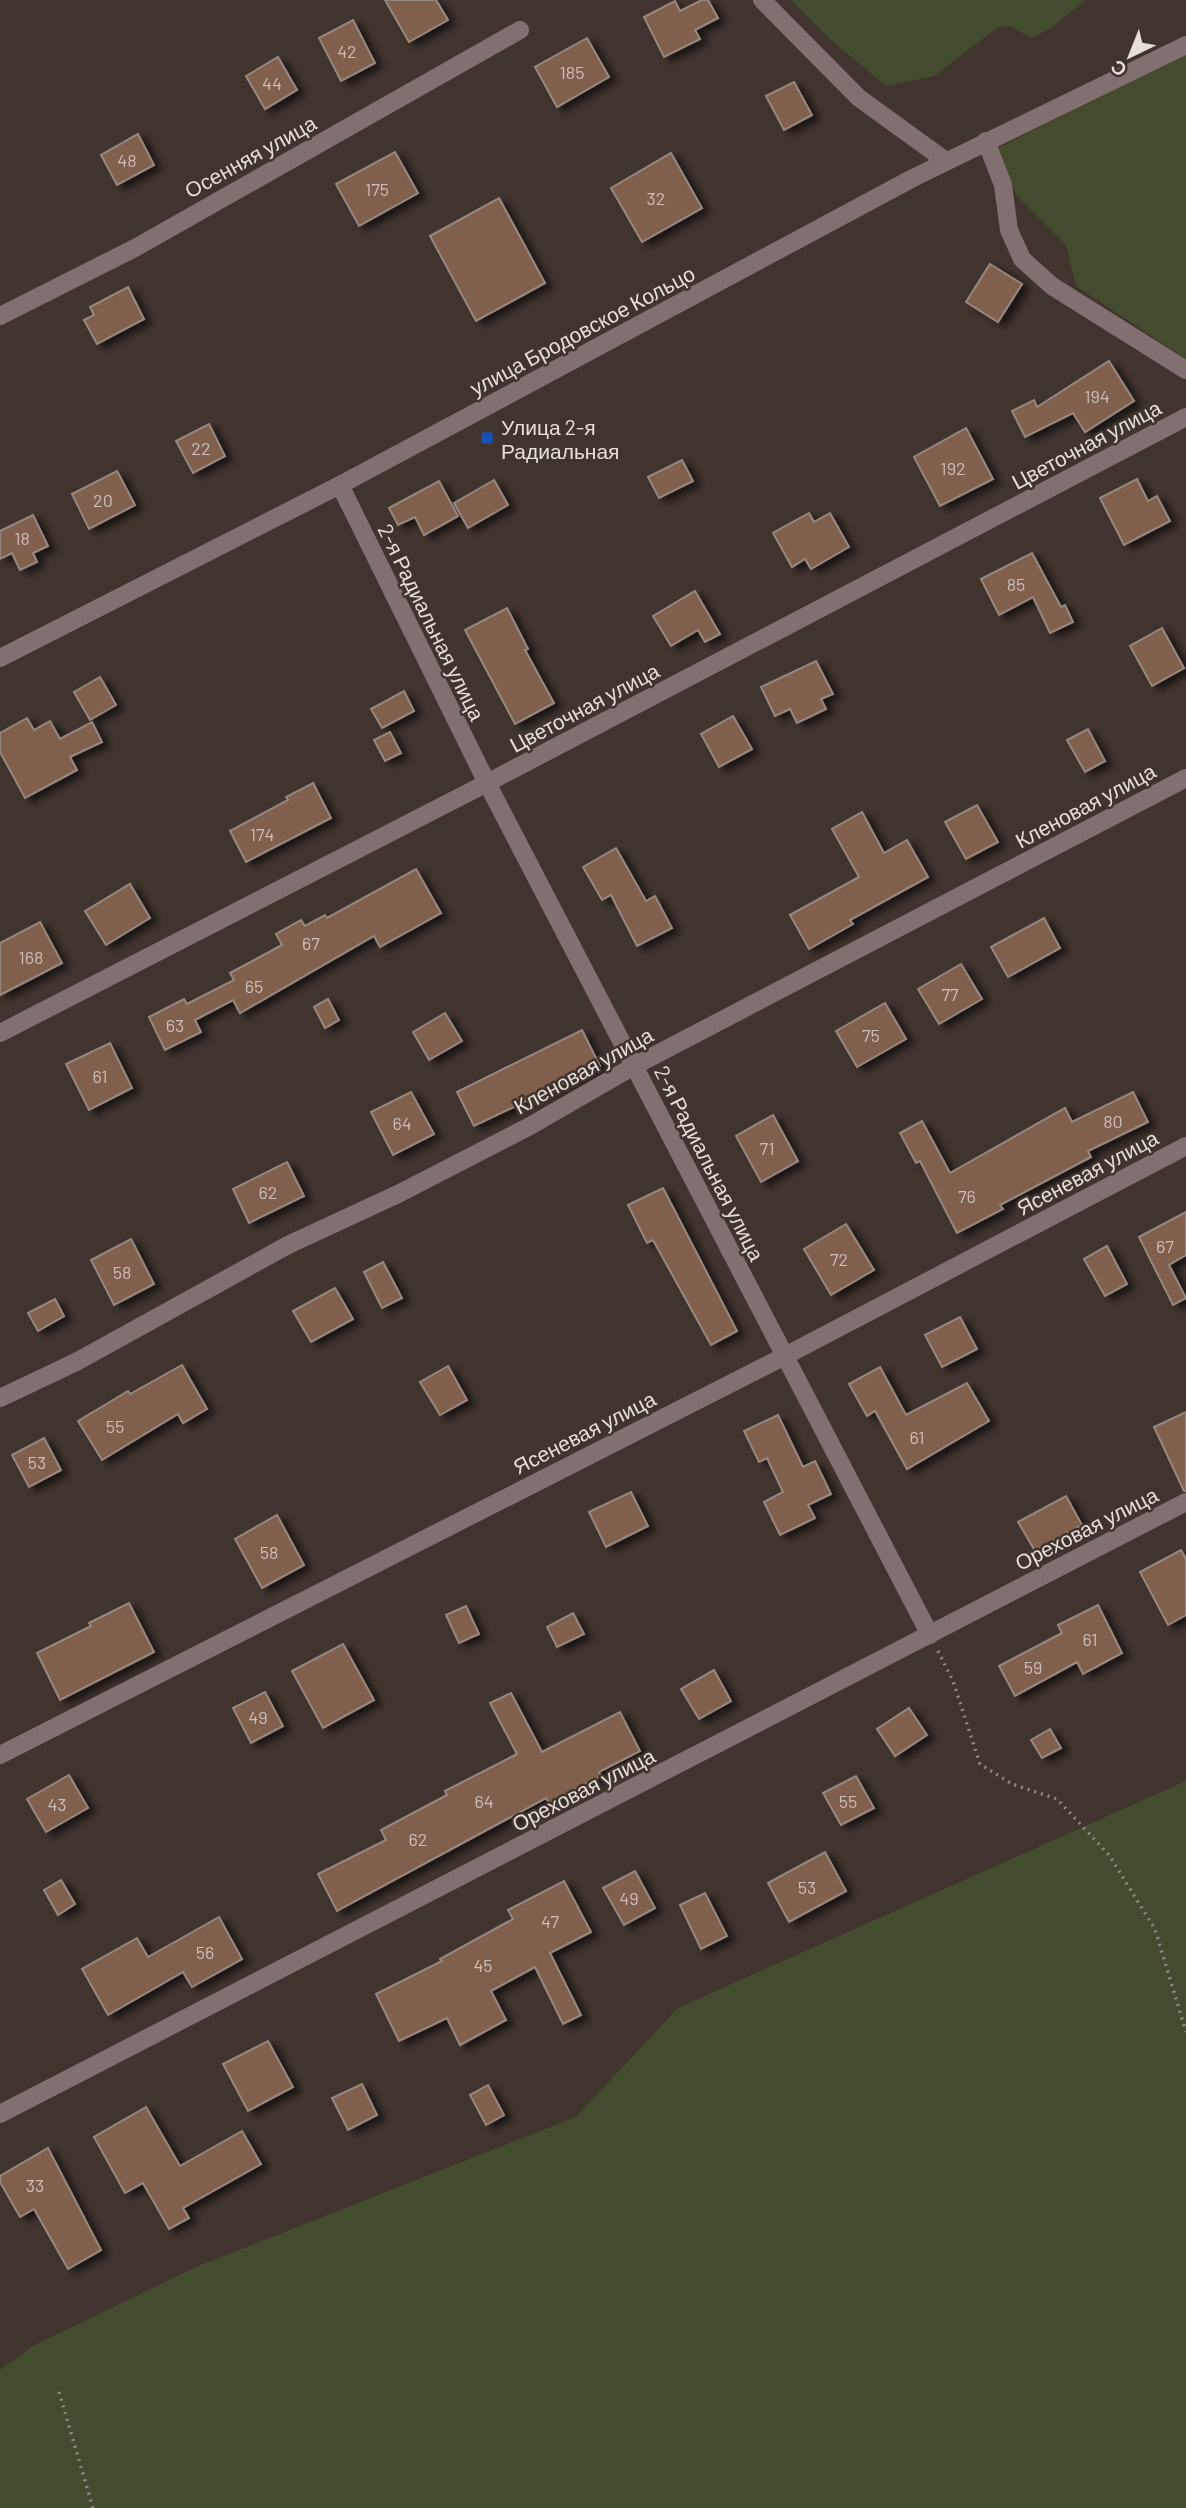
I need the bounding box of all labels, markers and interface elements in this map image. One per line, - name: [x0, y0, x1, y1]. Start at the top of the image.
- north arrow: [1095, 21, 1165, 91]
- house number: 42: [337, 40, 357, 62]
- text: С: [1105, 56, 1131, 82]
- house number: 185: [560, 61, 584, 83]
- house number: 44: [262, 72, 282, 94]
- street label: Осенняя улица: [180, 109, 320, 202]
- house number: 48: [117, 149, 137, 171]
- house number: 175: [365, 178, 389, 200]
- house number: 32: [647, 187, 665, 209]
- street label: улица Бродовское Кольцо: [465, 260, 699, 400]
- house number: 194: [1084, 385, 1110, 407]
- street label: Цветочная улица: [1007, 394, 1165, 494]
- place label: Улица 2-я Радиальная: [501, 414, 620, 463]
- marker: Улица 2-я Радиальная: [479, 430, 495, 446]
- house number: 22: [191, 437, 211, 459]
- house number: 192: [940, 457, 966, 479]
- house number: 20: [93, 489, 113, 511]
- street label: 2-я Радиальная улица: [374, 520, 491, 725]
- house number: 18: [14, 527, 30, 549]
- house number: 85: [1007, 573, 1025, 595]
- street label: Цветочная улица: [505, 657, 663, 757]
- street label: Кленовая улица: [1011, 757, 1160, 853]
- house number: 174: [250, 823, 274, 845]
- house number: 67: [302, 932, 320, 954]
- house number: 168: [19, 946, 43, 968]
- house number: 65: [245, 975, 263, 997]
- house number: 77: [941, 983, 959, 1005]
- house number: 63: [166, 1014, 184, 1036]
- street label: Кленовая улица: [509, 1021, 657, 1119]
- house number: 75: [862, 1024, 880, 1046]
- street label: 2-я Радиальная улица: [650, 1061, 770, 1265]
- house number: 61: [92, 1065, 108, 1087]
- house number: 80: [1103, 1110, 1123, 1132]
- house number: 64: [392, 1112, 412, 1134]
- street label: Ясеневая улица: [1012, 1124, 1162, 1220]
- house number: 71: [760, 1137, 774, 1159]
- house number: 62: [259, 1181, 277, 1203]
- house number: 76: [958, 1185, 976, 1207]
- house number: 67: [1156, 1235, 1174, 1257]
- house number: 72: [830, 1248, 848, 1270]
- house number: 58: [113, 1261, 131, 1283]
- street label: Ясеневая улица: [509, 1385, 660, 1479]
- house number: 55: [106, 1415, 124, 1437]
- house number: 61: [909, 1426, 925, 1448]
- house number: 53: [28, 1451, 46, 1473]
- street label: Ореховая улица: [1010, 1481, 1162, 1575]
- house number: 58: [260, 1541, 278, 1563]
- house number: 61: [1082, 1628, 1098, 1650]
- house number: 59: [1024, 1656, 1042, 1678]
- house number: 49: [248, 1706, 268, 1728]
- street label: Ореховая улица: [507, 1742, 659, 1836]
- house number: 64: [474, 1790, 494, 1812]
- house number: 55: [839, 1790, 857, 1812]
- house number: 43: [47, 1793, 67, 1815]
- house number: 62: [409, 1828, 427, 1850]
- house number: 53: [798, 1876, 816, 1898]
- house number: 49: [619, 1887, 639, 1909]
- house number: 47: [541, 1910, 559, 1932]
- house number: 56: [196, 1941, 214, 1963]
- house number: 45: [473, 1954, 493, 1976]
- house number: 33: [26, 2174, 44, 2196]

